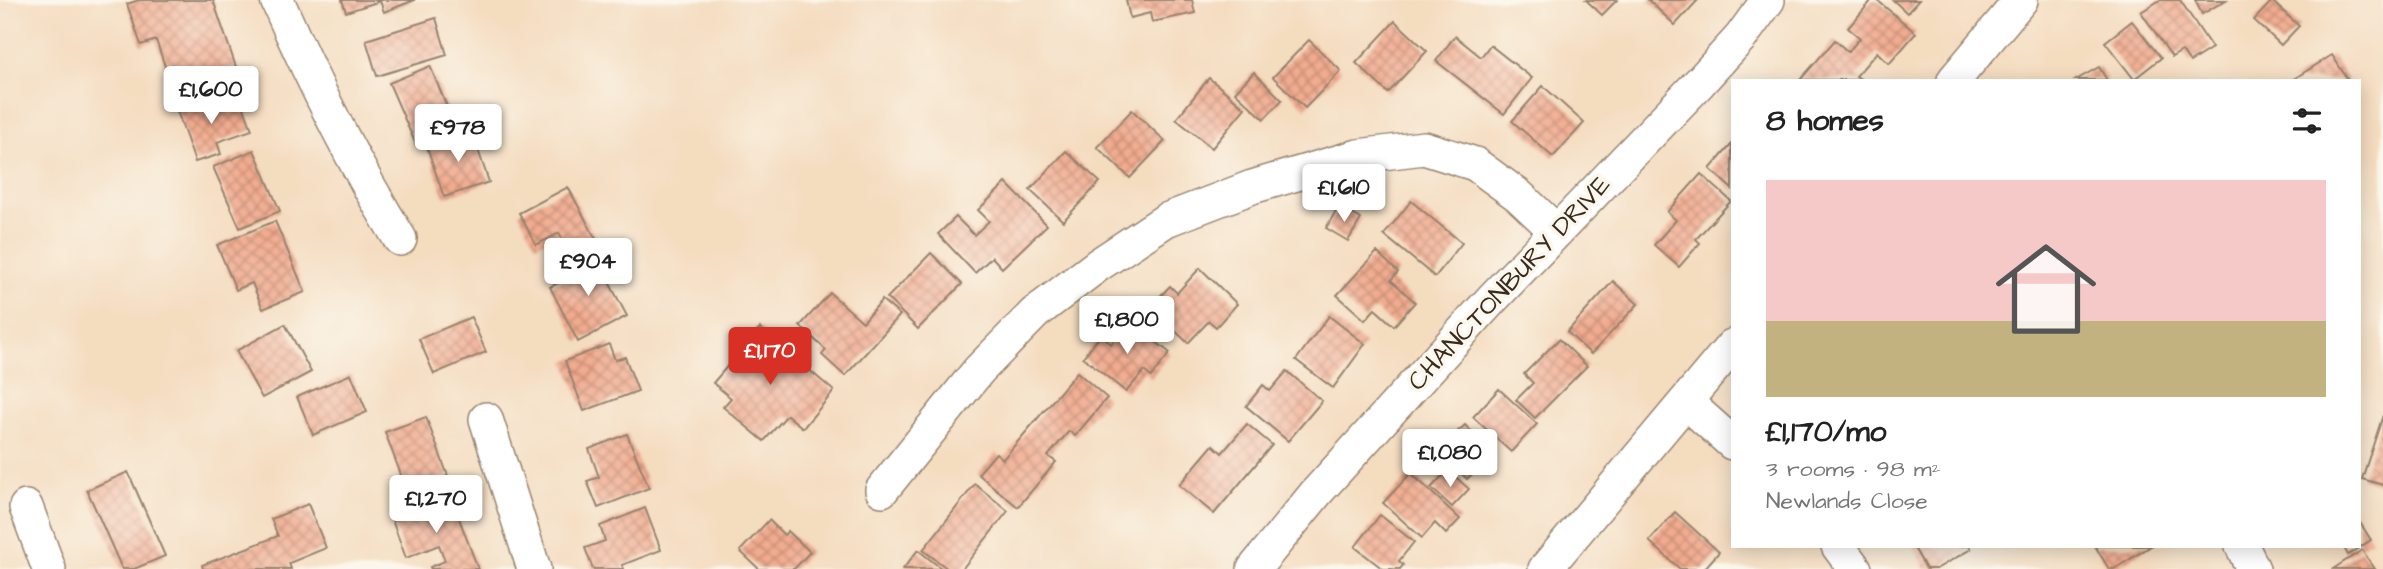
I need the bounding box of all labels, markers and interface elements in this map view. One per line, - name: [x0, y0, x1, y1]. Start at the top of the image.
- pin: £1,600: [154, 66, 268, 126]
- text: £1,600: [180, 73, 242, 105]
- text: 8 homes: [1766, 100, 1884, 142]
- icon: filters: [2288, 102, 2326, 140]
- pin: £978: [417, 104, 499, 164]
- text: £978: [431, 111, 485, 143]
- pin: £1,610: [1287, 164, 1401, 224]
- street label: CHANCTONBURY DRIVE: [1400, 167, 1618, 399]
- text: £1,610: [1318, 171, 1370, 203]
- icon: home: [1983, 226, 2109, 352]
- pin: £904: [547, 238, 629, 298]
- text: £904: [560, 245, 616, 277]
- pin: £1,800: [1070, 296, 1184, 356]
- text: £1,800: [1095, 303, 1159, 335]
- pin: £1,170: [713, 328, 827, 387]
- text: £1,170: [744, 334, 796, 366]
- text: £1,170/mo: [1766, 411, 1886, 453]
- pin: £1,080: [1393, 430, 1507, 489]
- text: £1,080: [1418, 436, 1482, 468]
- text: 3 rooms · 98 m²: [1766, 453, 1940, 485]
- pin: £1,270: [379, 476, 493, 535]
- text: £1,270: [405, 482, 467, 514]
- text: Newlands Close: [1766, 485, 1928, 517]

